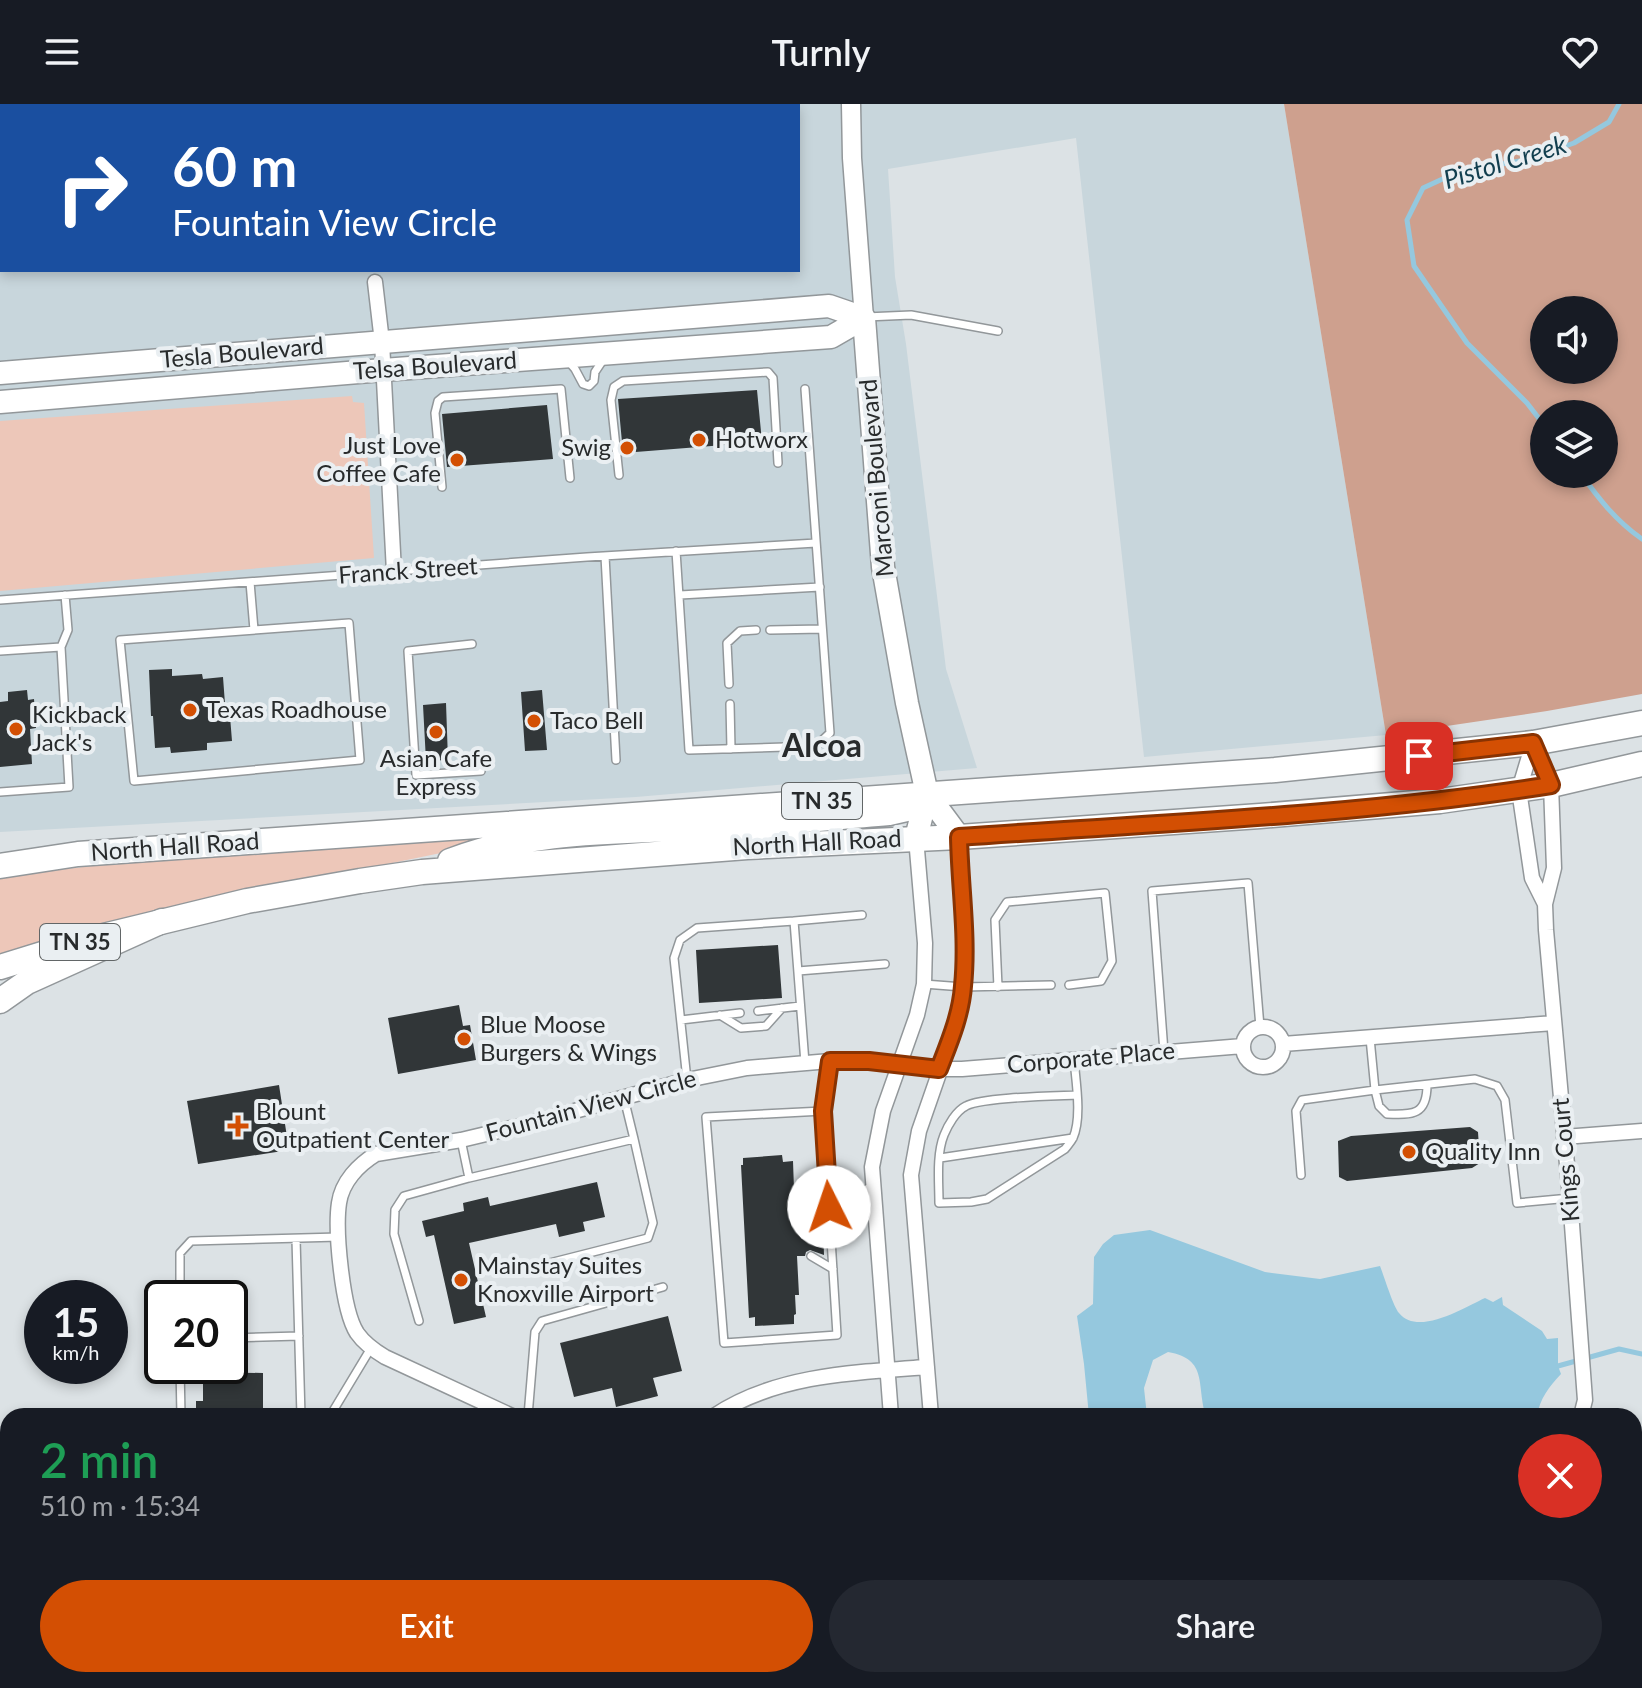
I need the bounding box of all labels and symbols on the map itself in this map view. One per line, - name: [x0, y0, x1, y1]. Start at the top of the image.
- water label: Pistol Creek: [1439, 127, 1571, 195]
- street label: Tesla Boulevard: [159, 330, 325, 373]
- street label: Telsa Boulevard: [352, 344, 518, 385]
- street label: Marconi Boulevard: [852, 378, 899, 578]
- place label: Hotworx: [715, 424, 808, 453]
- place label: Just Love Coffee Cafe: [316, 430, 441, 487]
- marker: Hotworx: [690, 431, 708, 449]
- place label: Swig: [561, 432, 611, 461]
- marker: Swig: [618, 439, 636, 457]
- marker: Just Love Coffee Cafe: [448, 451, 466, 469]
- street label: Franck Street: [337, 550, 479, 589]
- place label: Texas Roadhouse: [206, 694, 387, 723]
- place label: Kickback Jack's: [32, 699, 127, 756]
- marker: Texas Roadhouse: [181, 701, 199, 719]
- place label: Taco Bell: [550, 705, 644, 734]
- marker: Taco Bell: [525, 712, 543, 730]
- marker: Kickback Jack's: [7, 720, 25, 738]
- pin: [1385, 722, 1453, 790]
- marker: Asian Cafe Express: [427, 723, 445, 741]
- district label: Alcoa: [781, 725, 862, 764]
- place label: Asian Cafe Express: [380, 743, 492, 800]
- road number: TN 35: [782, 783, 862, 819]
- street label: North Hall Road: [732, 823, 902, 860]
- street label: North Hall Road: [90, 825, 260, 866]
- road number: TN 35: [40, 924, 120, 960]
- place label: Blue Moose Burgers & Wings: [480, 1009, 657, 1066]
- marker: Blue Moose Burgers & Wings: [455, 1030, 473, 1048]
- street label: Corporate Place: [1006, 1035, 1176, 1078]
- street label: Fountain View Circle: [482, 1063, 699, 1147]
- place label: Blount Outpatient Center: [256, 1096, 450, 1153]
- street label: Kings Court: [1545, 1097, 1584, 1223]
- marker: Blount Outpatient Center: [227, 1115, 249, 1137]
- place label: Quality Inn: [1425, 1136, 1541, 1165]
- marker: Quality Inn: [1400, 1143, 1418, 1161]
- position arrow: [787, 1165, 871, 1249]
- place label: Mainstay Suites Knoxville Airport: [477, 1250, 654, 1307]
- marker: Mainstay Suites Knoxville Airport: [452, 1271, 470, 1289]
- speed limit sign: 20: [144, 1280, 248, 1384]

